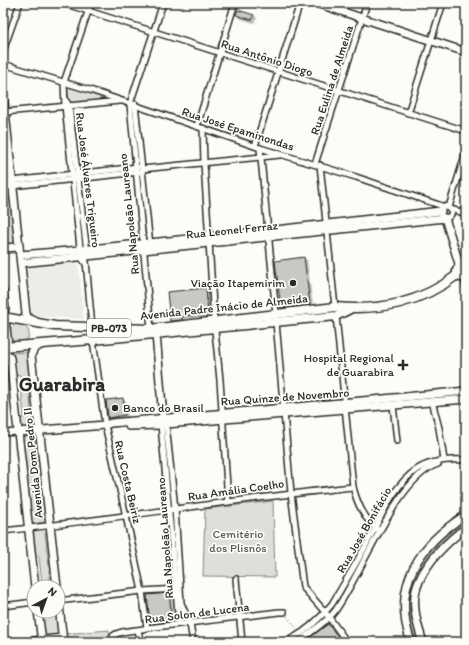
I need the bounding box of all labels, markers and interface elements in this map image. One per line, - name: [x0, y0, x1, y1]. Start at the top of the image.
- street label: Rua Eulina de Almeida: [308, 23, 357, 137]
- street label: Rua Antônio Diogo: [219, 37, 315, 79]
- street label: Rua José Epaminondas: [180, 104, 296, 154]
- street label: Rua José Álvares Trigueiro: [73, 112, 103, 248]
- street label: Rua Napoleão Laureano: [116, 153, 142, 275]
- street label: Rua Leonel Ferraz: [185, 218, 279, 242]
- place label: Viação Itapemirim: [191, 276, 285, 290]
- marker: Viação Itapemirim: [288, 278, 298, 288]
- street label: Avenida Padre Inácio de Almeida: [140, 291, 308, 323]
- road number: PB-073: [87, 319, 131, 337]
- place label: Hospital Regional de Guarabira: [304, 351, 395, 379]
- marker: Hospital Regional de Guarabira: [397, 359, 409, 371]
- district label: Guarabira: [19, 372, 105, 396]
- street label: Rua Quinze de Novembro: [220, 386, 350, 408]
- place label: Banco do Brasil: [123, 401, 205, 415]
- marker: Banco do Brasil: [110, 403, 120, 413]
- street label: Avenida Dom Pedro II: [20, 407, 46, 519]
- street label: Rua Costa Beiriz: [112, 439, 144, 525]
- street label: Rua Amália Coelho: [187, 476, 285, 504]
- street label: Rua Napoleão Laureano: [154, 477, 176, 599]
- street label: Rua José Bonifácio: [334, 485, 394, 575]
- park label: Cemitério dos Plisnôs: [209, 527, 267, 555]
- north arrow: [26, 579, 66, 619]
- text: N: [45, 584, 59, 599]
- street label: Rua Solon de Lucena: [144, 600, 250, 626]

